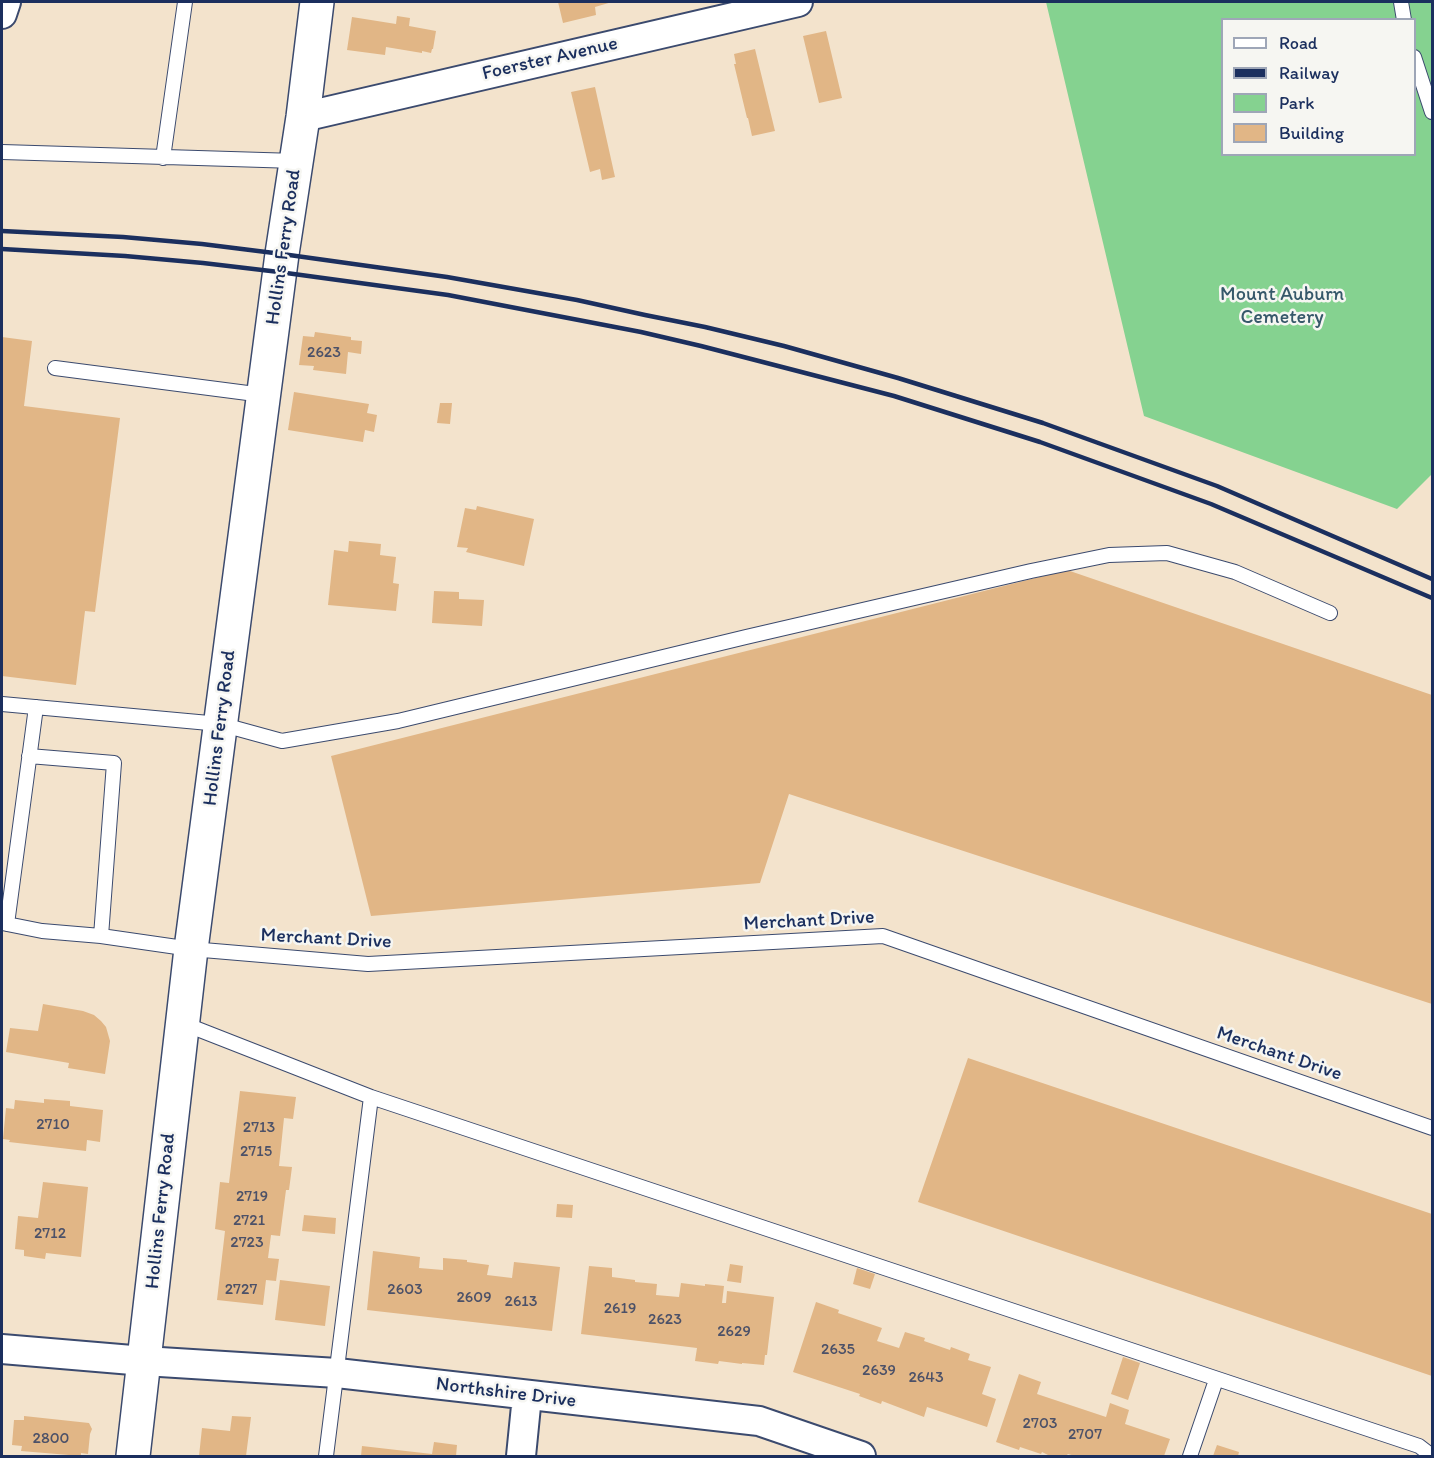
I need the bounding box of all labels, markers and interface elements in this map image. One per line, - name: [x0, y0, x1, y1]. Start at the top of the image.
- legend: [1221, 18, 1416, 156]
- street label: Foerster Avenue: [480, 32, 620, 86]
- text: Road: [1279, 32, 1318, 54]
- text: Railway: [1279, 62, 1339, 84]
- text: Park: [1279, 92, 1314, 114]
- text: Building: [1279, 122, 1344, 144]
- street label: Hollins Ferry Road: [261, 168, 307, 326]
- park label: Mount Auburn Cemetery: [1220, 283, 1344, 330]
- house number: 2623: [307, 343, 341, 363]
- street label: Hollins Ferry Road: [199, 649, 241, 807]
- street label: Merchant Drive: [743, 906, 875, 936]
- street label: Merchant Drive: [260, 924, 392, 954]
- street label: Merchant Drive: [1213, 1021, 1345, 1087]
- house number: 2710: [36, 1115, 70, 1135]
- house number: 2713: [243, 1118, 275, 1138]
- street label: Hollins Ferry Road: [141, 1132, 181, 1290]
- house number: 2715: [240, 1142, 272, 1162]
- house number: 2719: [236, 1187, 268, 1207]
- house number: 2721: [233, 1211, 265, 1231]
- house number: 2712: [34, 1224, 66, 1244]
- house number: 2723: [230, 1233, 264, 1253]
- house number: 2727: [225, 1280, 257, 1300]
- house number: 2603: [387, 1280, 423, 1300]
- house number: 2609: [456, 1288, 492, 1308]
- house number: 2613: [504, 1292, 538, 1312]
- house number: 2619: [604, 1299, 636, 1319]
- house number: 2623: [648, 1310, 682, 1330]
- house number: 2629: [717, 1322, 751, 1342]
- house number: 2635: [821, 1340, 855, 1360]
- house number: 2639: [862, 1361, 896, 1381]
- house number: 2643: [908, 1368, 944, 1388]
- street label: Northshire Drive: [434, 1372, 578, 1414]
- house number: 2703: [1023, 1414, 1057, 1434]
- house number: 2707: [1068, 1425, 1102, 1445]
- house number: 2800: [33, 1429, 69, 1449]

